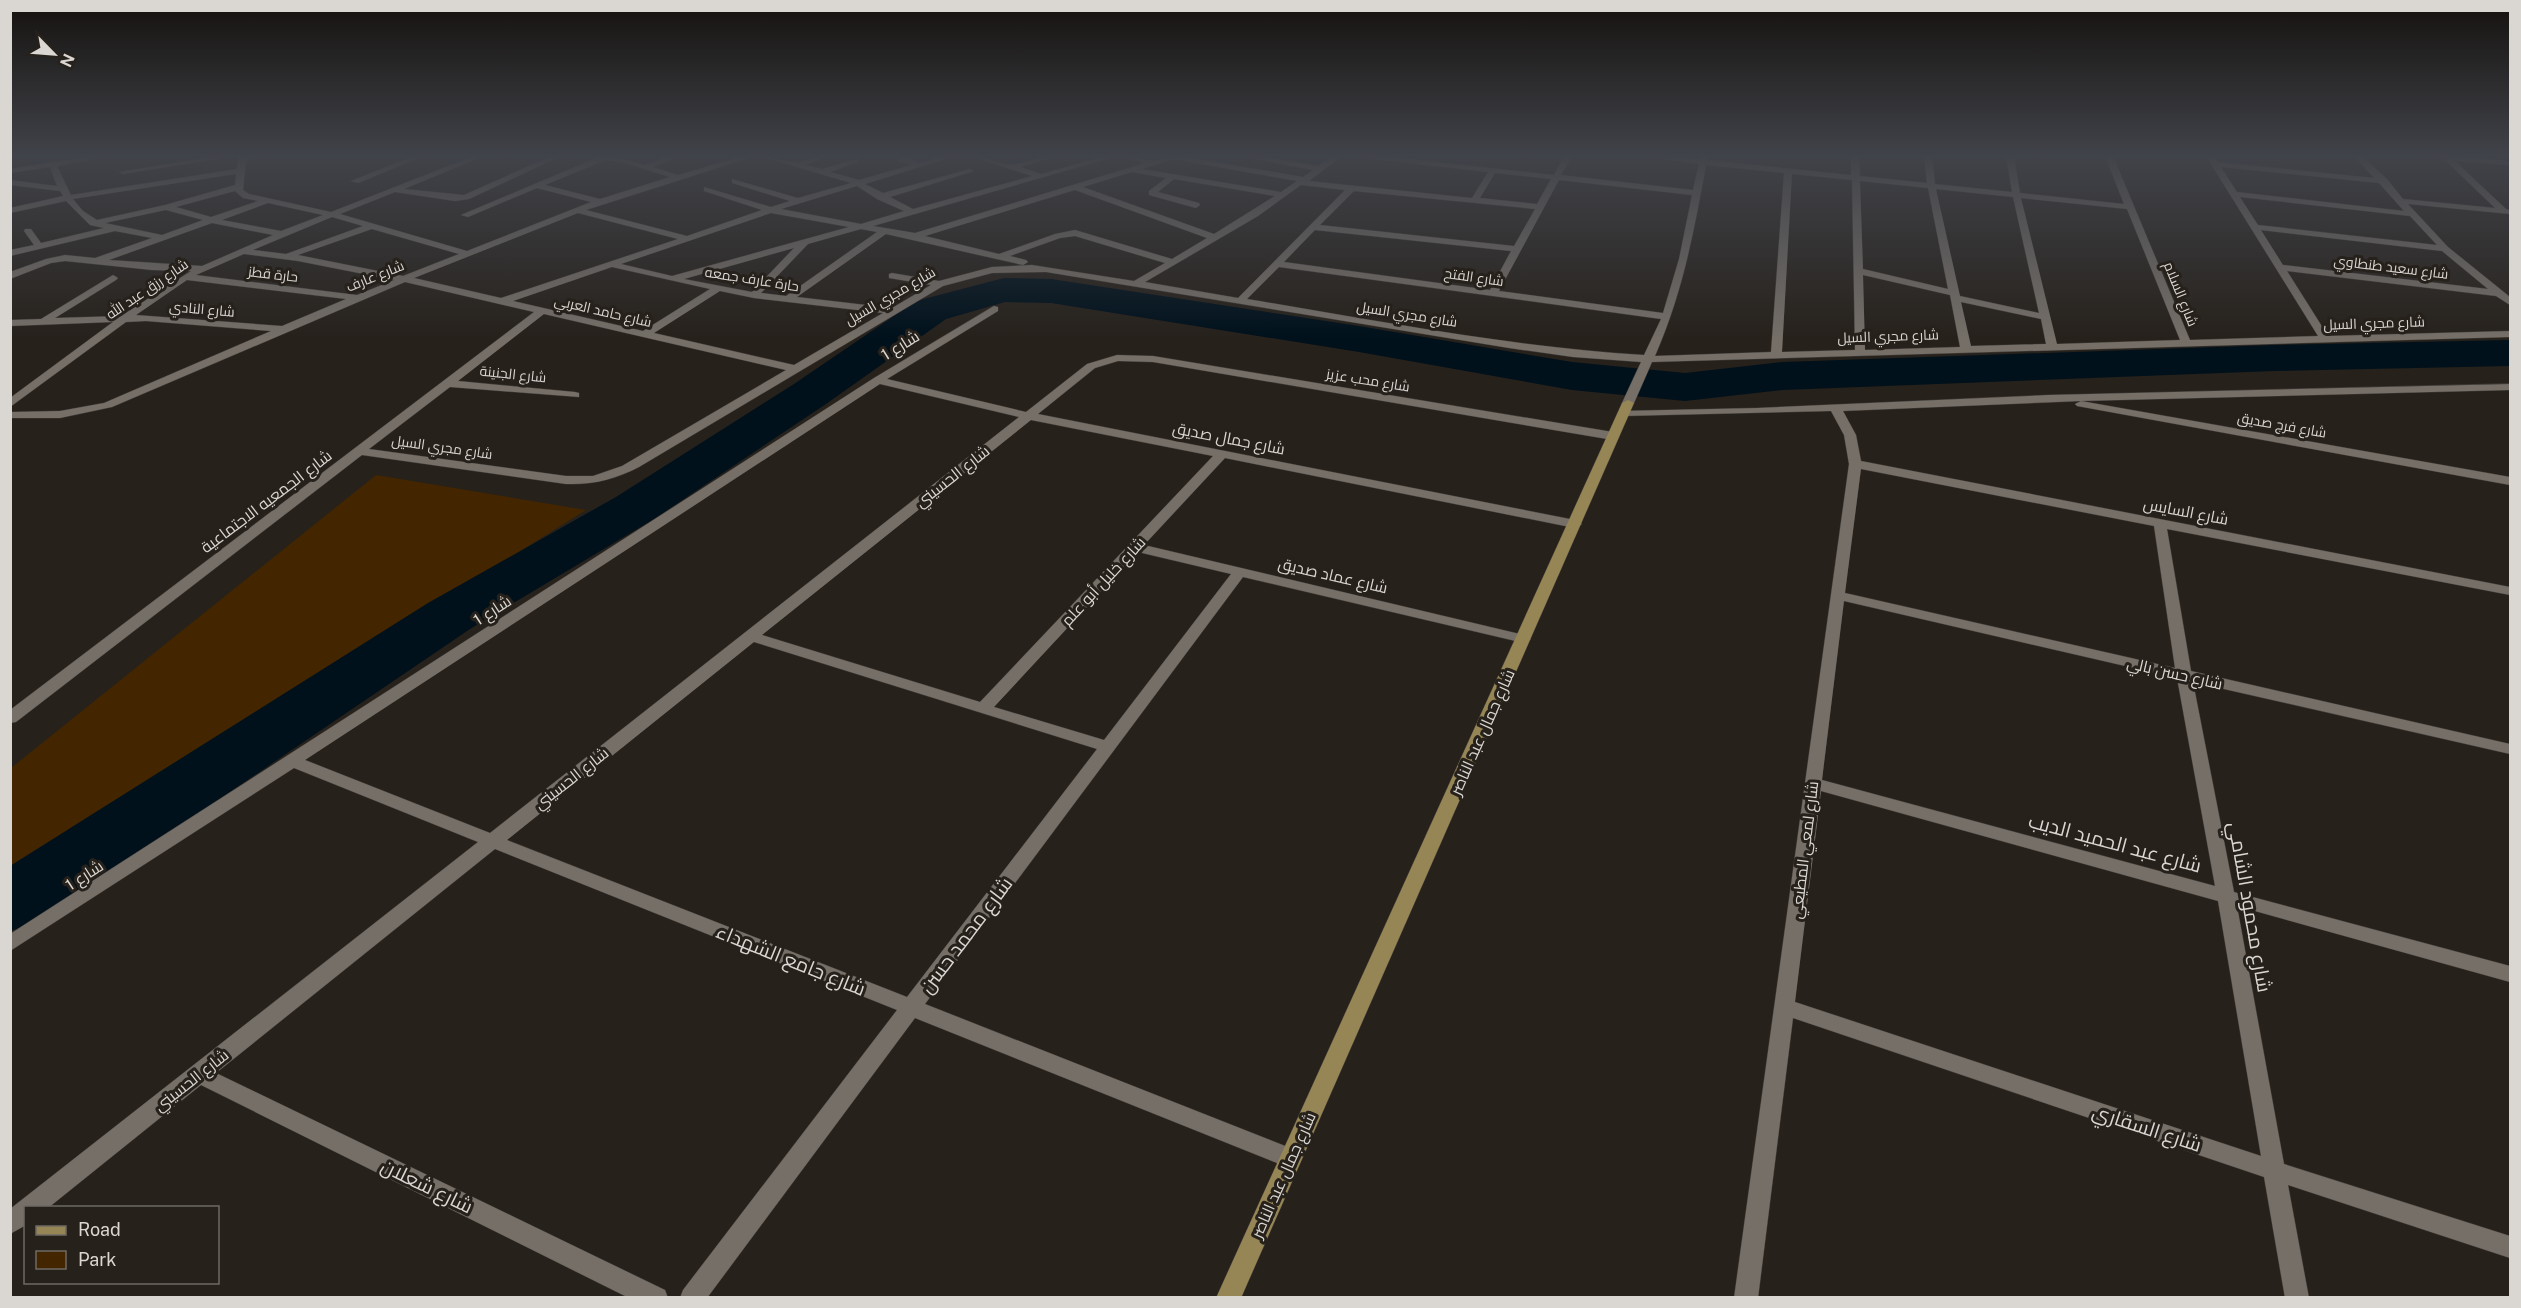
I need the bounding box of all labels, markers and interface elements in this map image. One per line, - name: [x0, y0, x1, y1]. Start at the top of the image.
- north arrow: [24, 24, 84, 84]
- text: N: [56, 50, 78, 70]
- street label: شارع سعيد طنطاوي: [2332, 252, 2449, 286]
- street label: شارع رزق عبد الله: [103, 255, 191, 323]
- street label: شارع عارف: [344, 257, 407, 296]
- street label: شارع السلام: [2159, 259, 2201, 329]
- street label: حارة قطز: [246, 263, 299, 285]
- street label: حارة عارف جمعه: [704, 264, 800, 294]
- street label: شارع مجري السيل: [842, 264, 940, 332]
- street label: شارع الفتح: [1443, 265, 1505, 290]
- street label: شارع حامد العربي: [552, 292, 653, 334]
- street label: شارع النادي: [168, 298, 235, 324]
- street label: شارع مجري السيل: [1355, 298, 1458, 334]
- street label: شارع مجري السيل: [2323, 313, 2425, 337]
- street label: شارع 1: [878, 326, 924, 366]
- street label: شارع مجري السيل: [1837, 326, 1939, 350]
- street label: شارع الجنينة: [479, 363, 547, 386]
- street label: شارع محب عزيز: [1324, 365, 1411, 395]
- street label: شارع فرج صديق: [2236, 409, 2328, 442]
- street label: شارع جمال صديق: [1171, 418, 1287, 461]
- street label: شارع مجري السيل: [390, 432, 493, 466]
- street label: شارع الحسيني: [911, 441, 996, 515]
- street label: شارع الجمعيه الاجتماعية: [197, 446, 337, 558]
- street label: شارع السايس: [2141, 494, 2230, 531]
- street label: شارع خليل أبو علم: [1057, 533, 1151, 631]
- street label: شارع عماد صديق: [1276, 554, 1389, 599]
- street label: شارع 1: [470, 591, 516, 631]
- street label: شارع حسن بالي: [2124, 653, 2225, 698]
- street label: شارع جمال عبد الناصر: [1446, 666, 1521, 800]
- street label: شارع الحسيني: [530, 743, 615, 817]
- street label: شارع لمعي المطيعي: [1787, 780, 1826, 921]
- street label: شارع عبد الحميد الديب: [2025, 808, 2204, 880]
- street label: شارع محمود الشامي: [2219, 820, 2277, 995]
- street label: شارع 1: [62, 856, 108, 896]
- street label: شارع محمد حسن: [914, 872, 1019, 999]
- street label: شارع جامع الشهداء: [712, 919, 869, 1003]
- street label: شارع الحسيني: [150, 1045, 235, 1119]
- street label: شارع السقاري: [2088, 1099, 2205, 1161]
- street label: شارع جمال عبد الناصر: [1247, 1109, 1322, 1243]
- street label: شارع شعلان: [376, 1153, 477, 1220]
- legend: [24, 1206, 219, 1284]
- text: Road: [78, 1219, 121, 1240]
- text: Park: [78, 1249, 116, 1270]

